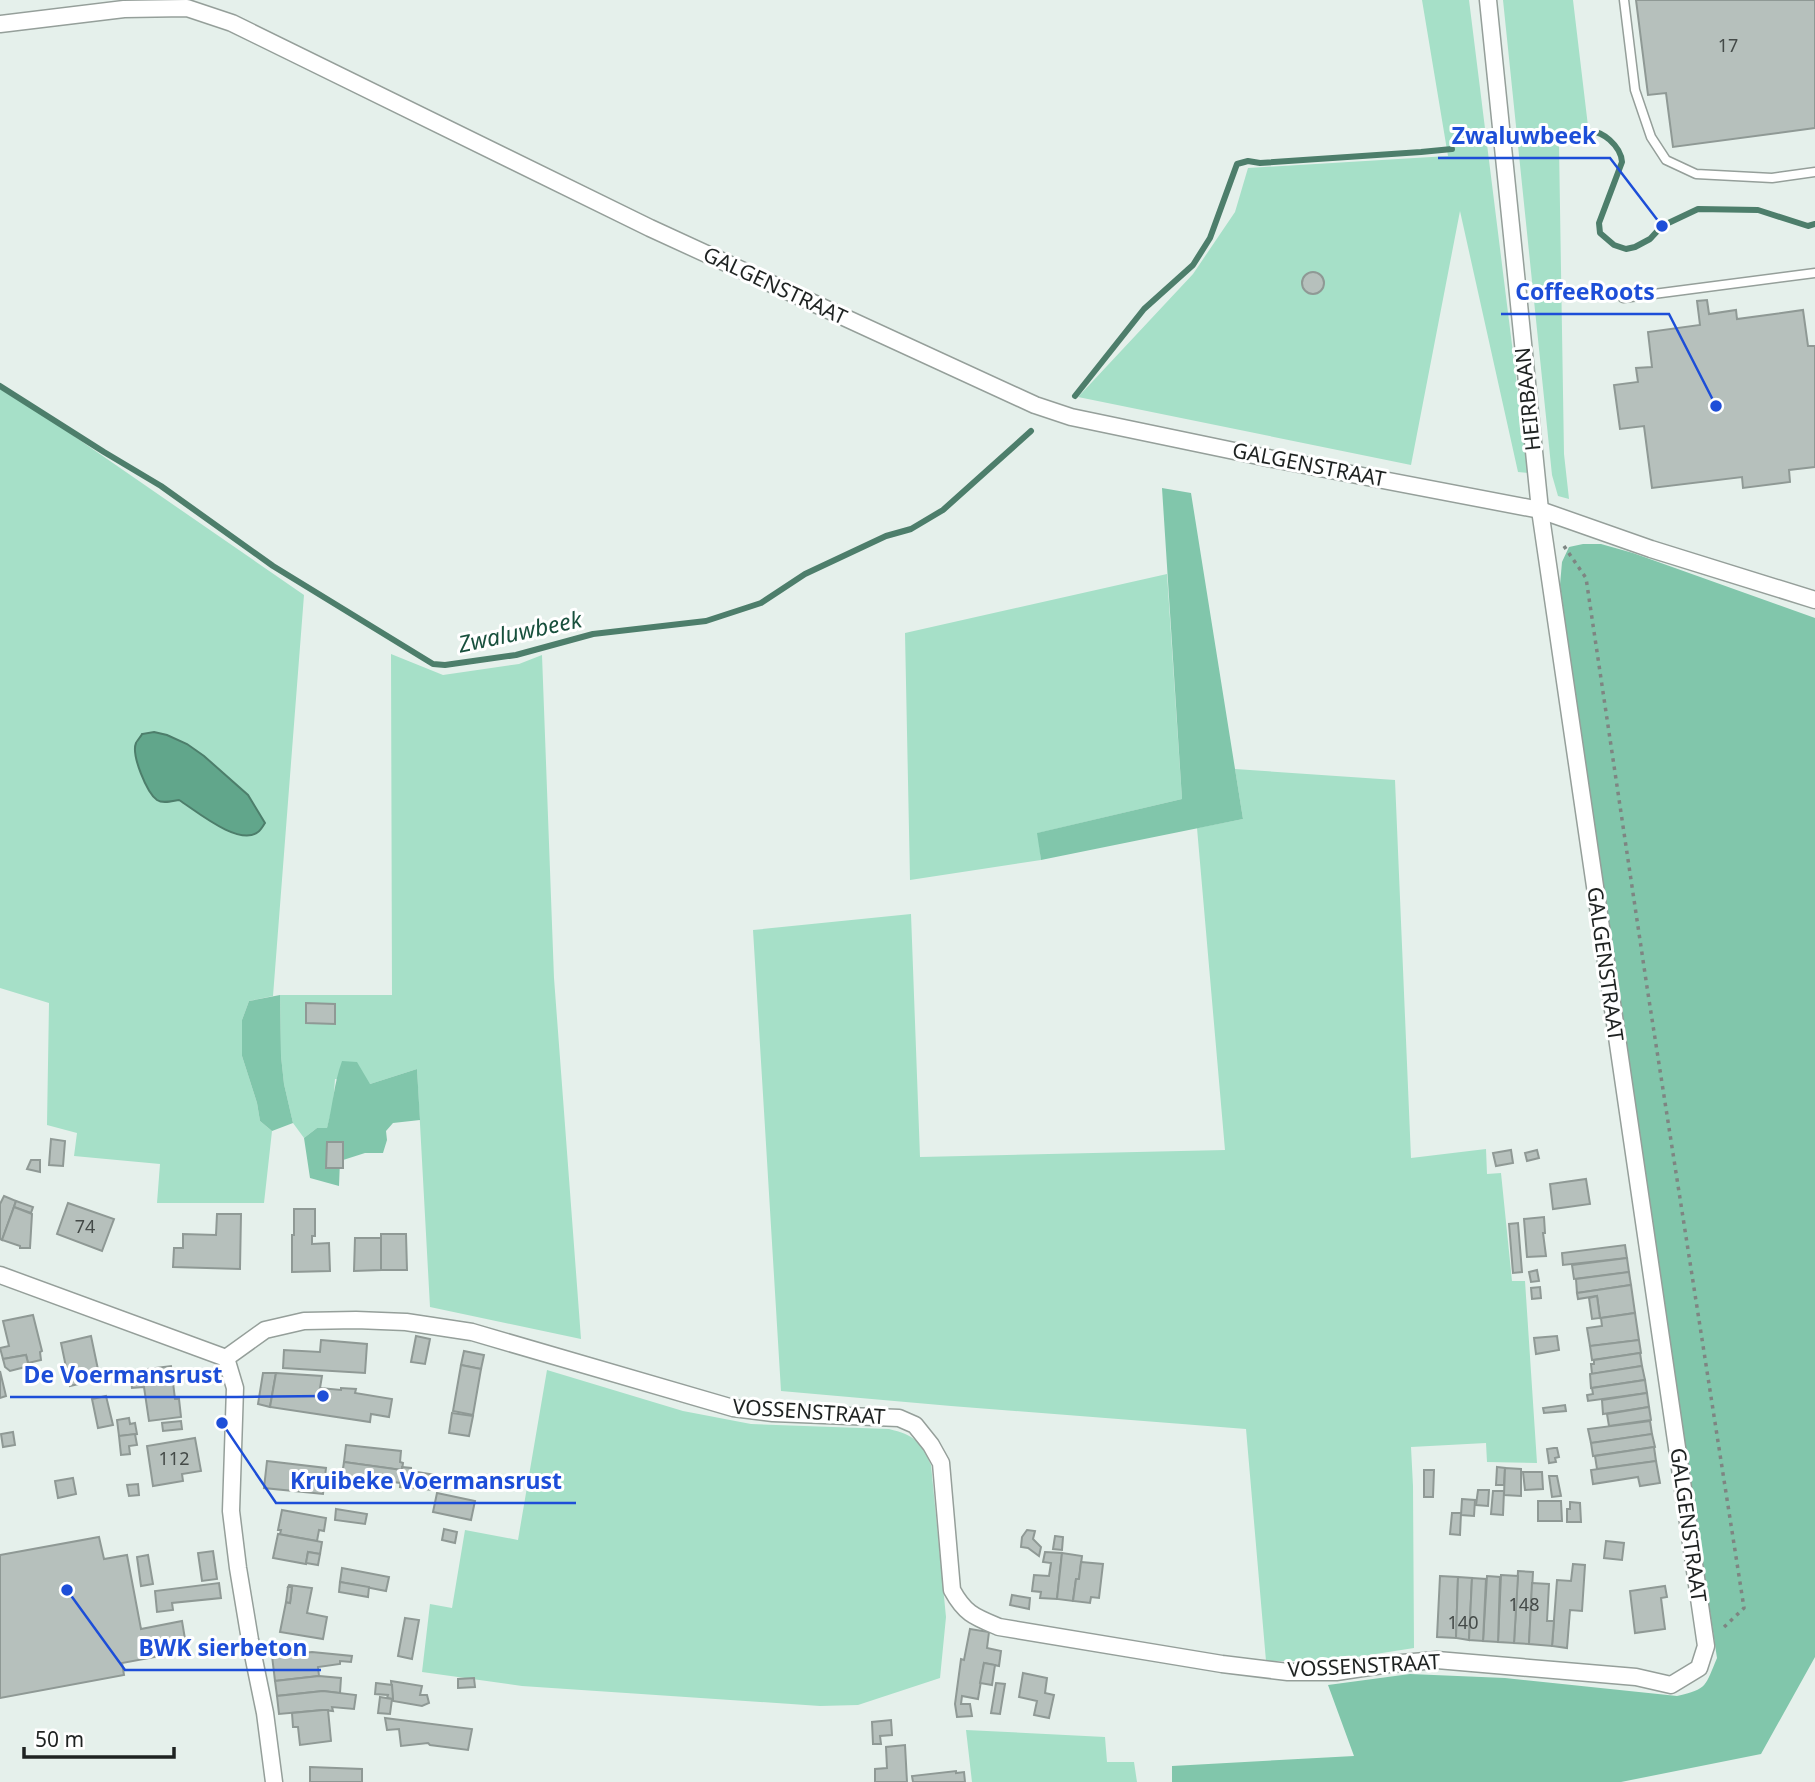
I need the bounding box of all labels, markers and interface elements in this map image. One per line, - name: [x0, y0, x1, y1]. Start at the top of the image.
- house number: 17: [1718, 33, 1738, 57]
- callout: Zwaluwbeek: [1438, 114, 1610, 158]
- text: Zwaluwbeek: [1452, 119, 1597, 151]
- street label: GALGENSTRAAT: [699, 240, 852, 331]
- callout: CoffeeRoots: [1501, 270, 1669, 314]
- text: CoffeeRoots: [1515, 275, 1655, 307]
- street label: HEIRBAAN: [1508, 346, 1546, 452]
- street label: GALGENSTRAAT: [1230, 435, 1389, 493]
- water label: Zwaluwbeek: [454, 602, 586, 660]
- street label: GALGENSTRAAT: [1581, 885, 1631, 1043]
- house number: 74: [75, 1214, 95, 1238]
- callout: De Voermansrust: [10, 1353, 237, 1397]
- text: De Voermansrust: [24, 1358, 222, 1390]
- street label: VOSSENSTRAAT: [732, 1392, 887, 1430]
- house number: 112: [159, 1446, 189, 1470]
- street label: GALGENSTRAAT: [1664, 1446, 1714, 1604]
- callout: Kruibeke Voermansrust: [276, 1459, 576, 1503]
- text: Kruibeke Voermansrust: [290, 1464, 562, 1496]
- house number: 148: [1509, 1592, 1539, 1616]
- house number: 140: [1448, 1610, 1478, 1634]
- callout: BWK sierbeton: [125, 1626, 321, 1670]
- text: BWK sierbeton: [139, 1631, 307, 1663]
- street label: VOSSENSTRAAT: [1287, 1647, 1441, 1683]
- scale bar: [24, 1716, 175, 1760]
- text: 50 m: [35, 1725, 84, 1753]

